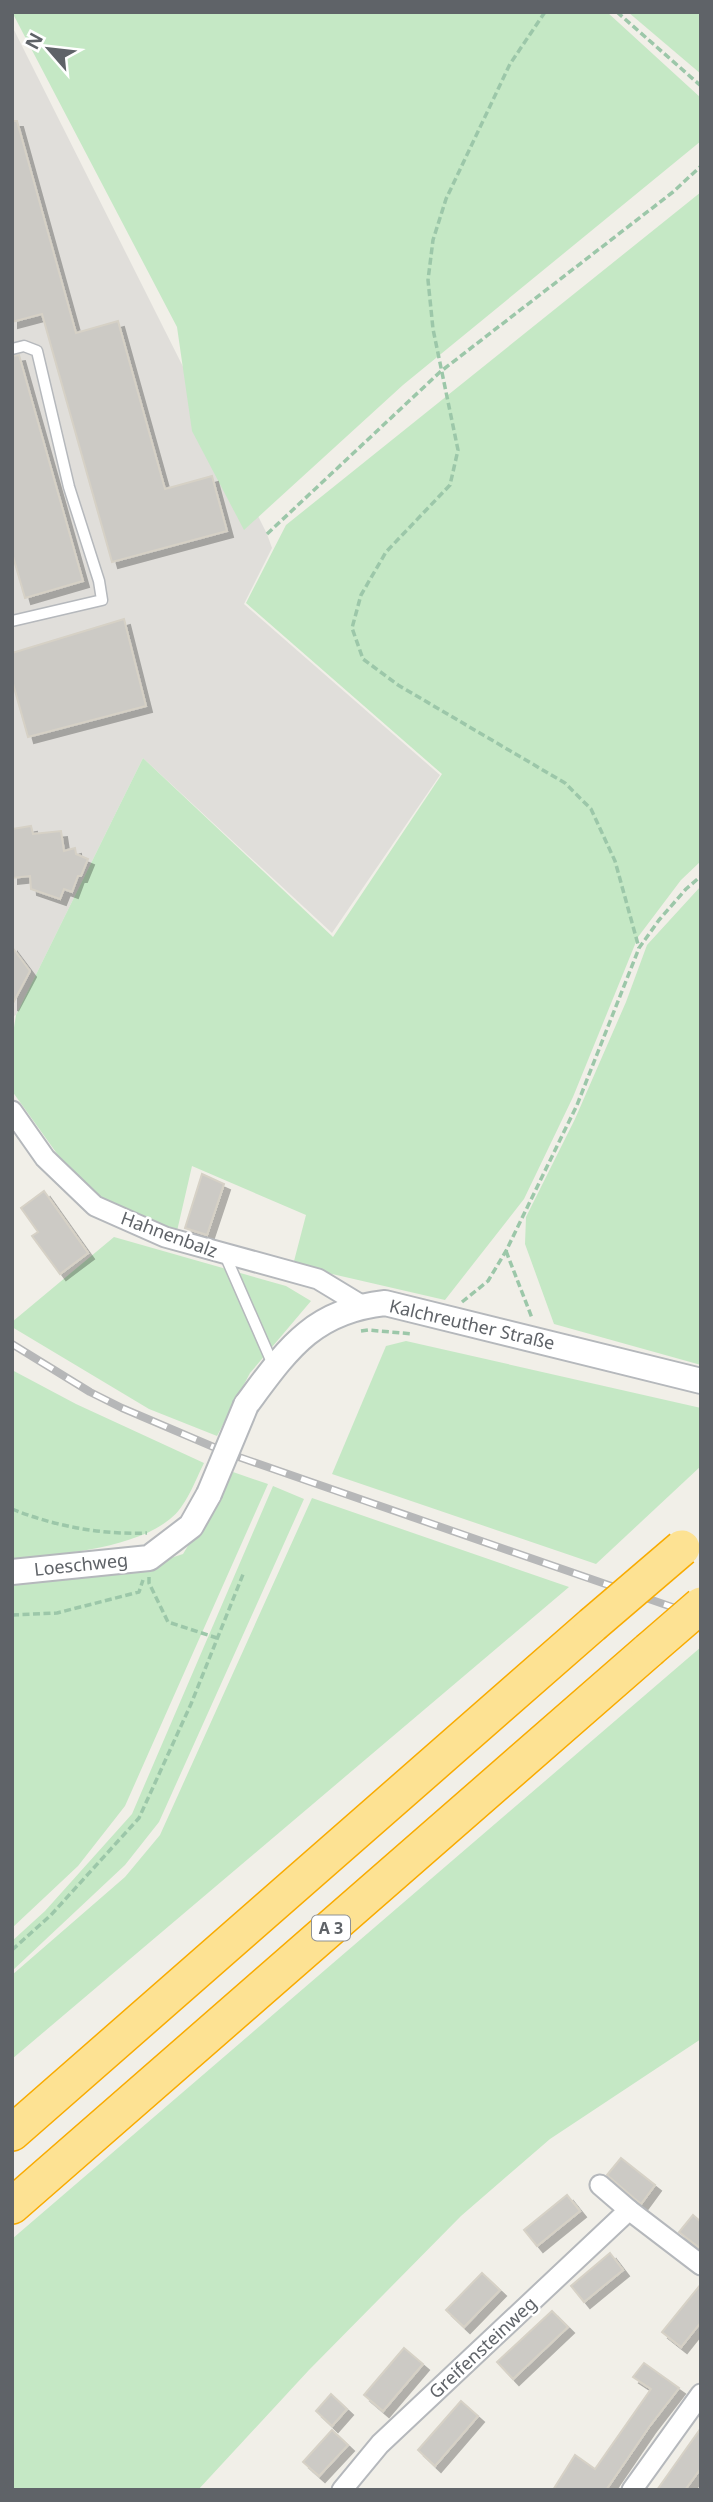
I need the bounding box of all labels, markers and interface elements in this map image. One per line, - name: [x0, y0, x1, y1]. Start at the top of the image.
- north arrow: [14, 14, 84, 84]
- text: N: [19, 28, 49, 54]
- street label: Hahnenbalz: [118, 1205, 221, 1263]
- street label: Kalchreuther Straße: [387, 1293, 557, 1355]
- street label: Loeschweg: [33, 1547, 129, 1581]
- road number: A 3: [312, 1916, 350, 1940]
- street label: Greifensteinweg: [423, 2291, 541, 2403]

